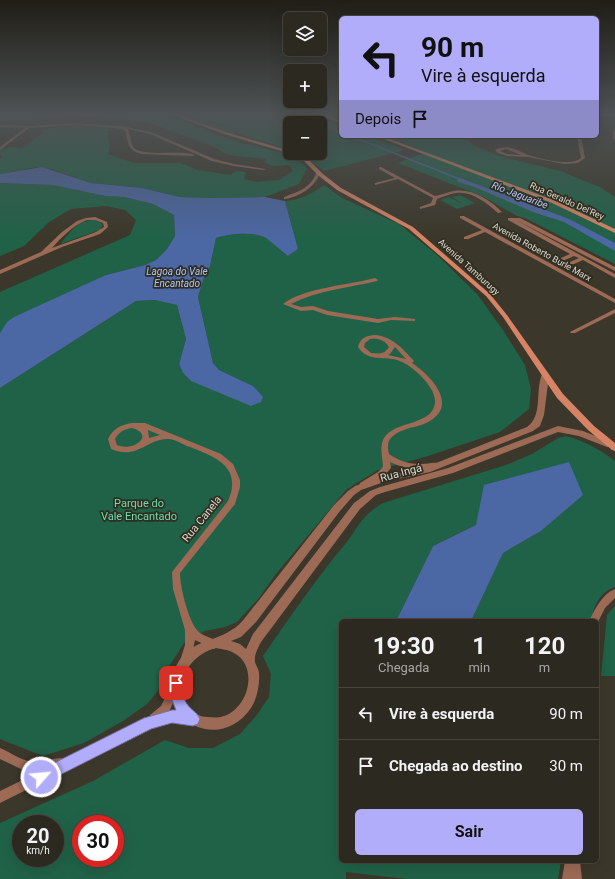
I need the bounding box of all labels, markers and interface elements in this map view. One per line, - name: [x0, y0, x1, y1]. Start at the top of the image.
- map controls: [283, 12, 327, 160]
- button: layers: [283, 12, 327, 56]
- text: 90 m: [421, 31, 484, 64]
- icon: left: [355, 32, 407, 84]
- button: +: [283, 64, 327, 108]
- text: Vire à esquerda: [421, 65, 545, 86]
- icon: arrive: [409, 108, 431, 130]
- text: Depois: [355, 110, 401, 128]
- button: −: [283, 116, 327, 160]
- water label: Rio Jaguaribe: [490, 179, 550, 211]
- street label: Rua Geraldo Del'Rey: [528, 180, 606, 222]
- street label: Avenida Roberto Burle Marx: [491, 221, 594, 284]
- street label: Avenida Tamburugy: [436, 237, 502, 298]
- water label: Lagoa do Vale Encantado: [146, 266, 208, 289]
- street label: Rua Ingá: [379, 461, 423, 485]
- street label: Rua Canela: [180, 493, 224, 545]
- park label: Parque do Vale Encantado: [101, 497, 177, 523]
- text: 19:30: [373, 632, 435, 660]
- text: 1: [472, 632, 486, 660]
- text: 120: [524, 632, 565, 660]
- text: Chegada: [378, 660, 429, 675]
- text: min: [468, 660, 490, 675]
- text: m: [539, 660, 550, 675]
- pin: [159, 666, 193, 700]
- icon: arrive: [165, 672, 187, 694]
- icon: left: [355, 703, 377, 725]
- text: Vire à esquerda: [389, 705, 494, 723]
- text: 90 m: [549, 705, 583, 723]
- icon: arrive: [355, 755, 377, 777]
- position arrow: [20, 756, 62, 798]
- text: Chegada ao destino: [389, 757, 523, 775]
- text: 30 m: [549, 757, 583, 775]
- button: Sair: [355, 809, 583, 855]
- speed limit sign: 30: [72, 815, 124, 867]
- text: 20: [27, 824, 49, 848]
- text: km/h: [26, 845, 50, 856]

